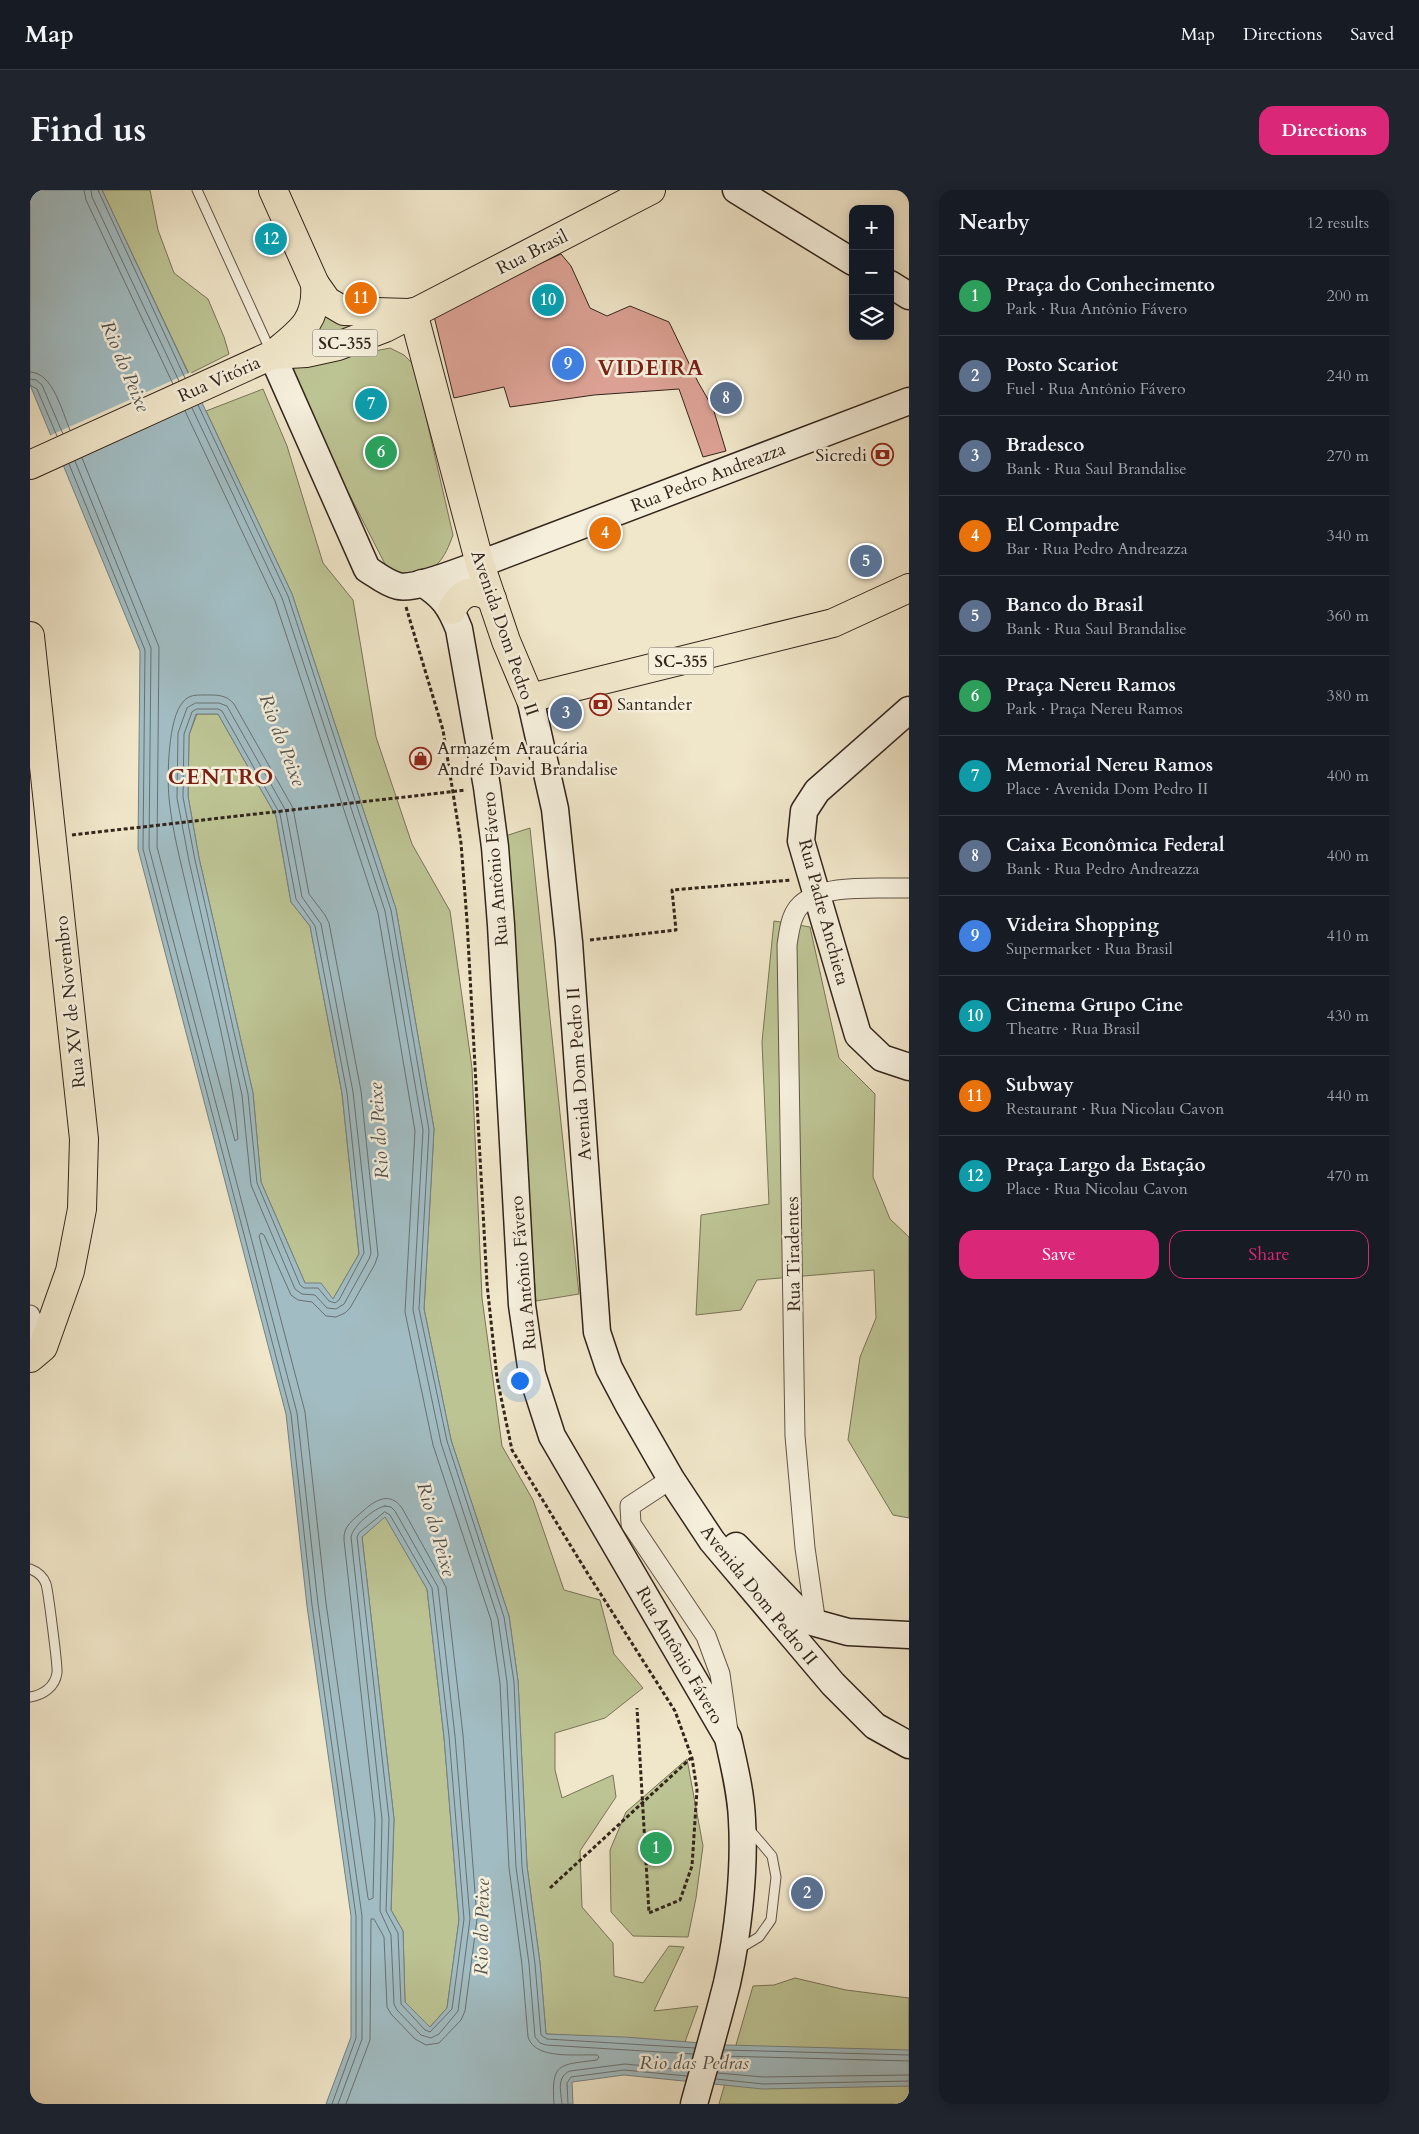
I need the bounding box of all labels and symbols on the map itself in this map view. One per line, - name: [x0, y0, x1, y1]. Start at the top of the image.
- pin: 12: [255, 220, 287, 258]
- street label: Rua Brasil: [492, 224, 573, 281]
- pin: 11: [345, 279, 377, 317]
- pin: 10: [532, 281, 564, 319]
- water label: Rio do Peixe: [94, 317, 156, 417]
- road number: SC-355: [312, 330, 378, 357]
- pin: 9: [552, 345, 584, 383]
- street label: Rua Vitória: [174, 350, 265, 409]
- district label: VIDEIRA: [598, 353, 704, 383]
- pin: 8: [710, 379, 742, 417]
- pin: 7: [355, 385, 387, 423]
- pin: 6: [365, 433, 397, 471]
- street label: Rua Pedro Andreazza: [627, 436, 789, 518]
- place label: Sicredi: [815, 443, 867, 468]
- bank icon: Sicredi: [871, 443, 895, 467]
- pin: 4: [589, 514, 621, 552]
- pin: 5: [850, 542, 882, 580]
- street label: Avenida Dom Pedro II: [464, 547, 545, 719]
- road number: SC-355: [648, 648, 714, 674]
- water label: Rio do Peixe: [253, 691, 312, 791]
- bank icon: Santander: [589, 692, 613, 716]
- place label: Santander: [617, 692, 692, 717]
- pin: 3: [550, 694, 582, 732]
- place label: Armazém Araucária André David Brandalise: [437, 736, 618, 782]
- shop icon: Armazém Araucária André David Brandalise: [409, 746, 433, 770]
- district label: CENTRO: [168, 762, 274, 792]
- street label: Rua Antônio Fávero: [476, 790, 515, 947]
- street label: Rua Padre Anchieta: [792, 836, 855, 988]
- street label: Rua XV de Novembro: [49, 914, 92, 1089]
- street label: Avenida Dom Pedro II: [561, 986, 598, 1162]
- water label: Rio do Peixe: [363, 1081, 395, 1180]
- street label: Rua Antônio Fávero: [504, 1194, 543, 1351]
- street label: Rua Tiradentes: [780, 1196, 807, 1312]
- your location: [507, 1368, 533, 1394]
- water label: Rio do Peixe: [410, 1479, 462, 1580]
- street label: Avenida Dom Pedro II: [694, 1520, 823, 1671]
- street label: Rua Antônio Fávero: [630, 1582, 729, 1729]
- pin: 1: [640, 1829, 672, 1867]
- pin: 2: [791, 1874, 823, 1912]
- water label: Rio do Peixe: [468, 1878, 496, 1976]
- water label: Rio das Pedras: [639, 2050, 749, 2076]

